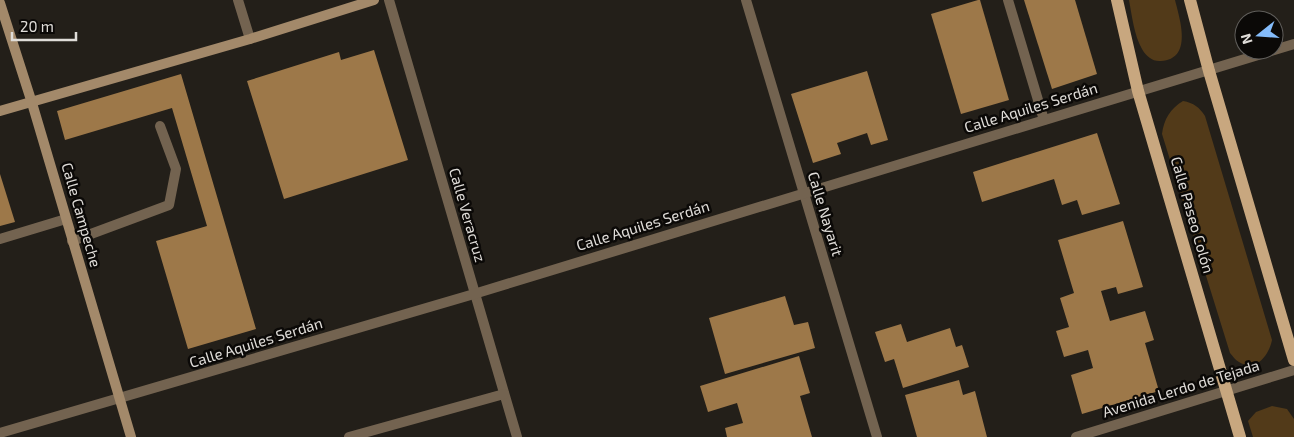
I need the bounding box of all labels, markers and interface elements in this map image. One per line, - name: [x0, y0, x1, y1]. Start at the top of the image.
- scale bar: [12, 10, 76, 42]
- north arrow: [1234, 10, 1284, 60]
- text: 20 m: [20, 17, 54, 35]
- text: N: [1236, 32, 1256, 46]
- street label: Calle Aquiles Serdán: [962, 78, 1099, 136]
- street label: Calle Paseo Colón: [1168, 154, 1218, 275]
- street label: Calle Campeche: [58, 160, 105, 269]
- street label: Calle Veracruz: [446, 166, 490, 264]
- street label: Calle Nayarit: [805, 169, 847, 258]
- street label: Calle Aquiles Serdán: [574, 196, 711, 254]
- street label: Calle Aquiles Serdán: [187, 313, 324, 371]
- street label: Avenida Lerdo de Tejada: [1100, 356, 1262, 421]

